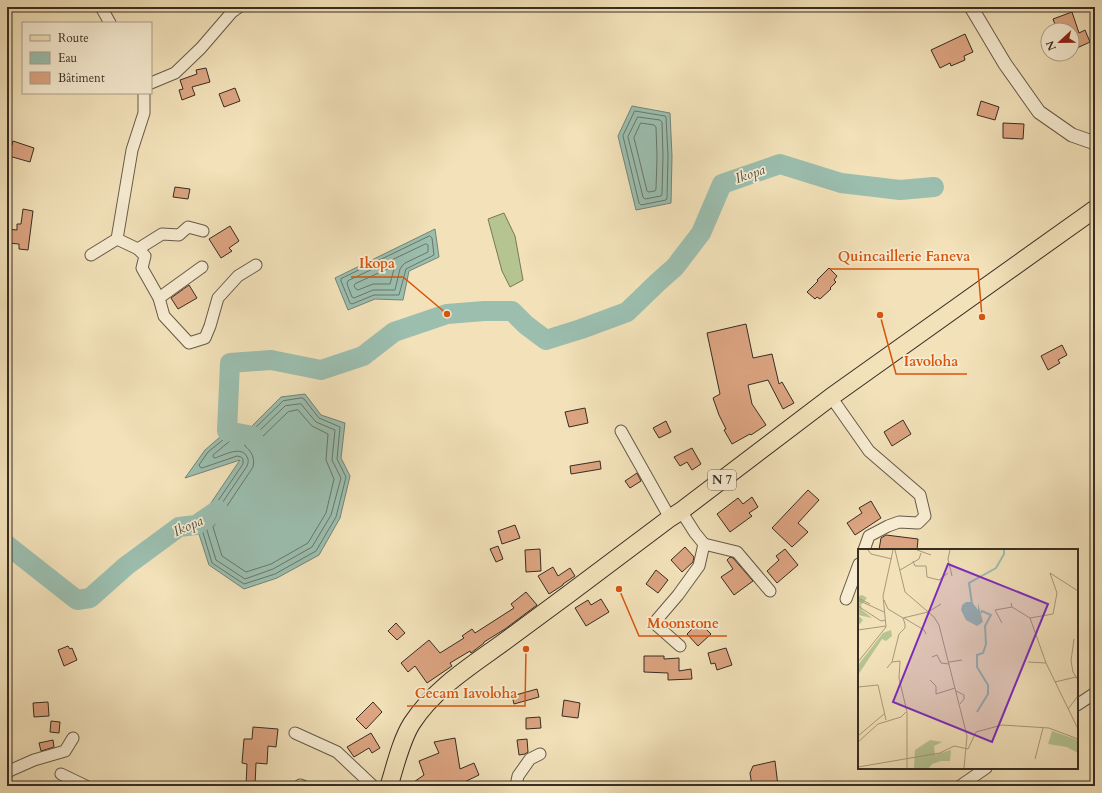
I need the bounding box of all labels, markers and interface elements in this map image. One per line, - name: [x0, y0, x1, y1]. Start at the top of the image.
- legend: [22, 22, 152, 94]
- north arrow: [1040, 22, 1080, 62]
- text: Route: [58, 30, 89, 46]
- text: N: [1042, 38, 1060, 53]
- text: Eau: [58, 50, 78, 66]
- text: Bâtiment: [58, 70, 105, 86]
- water label: Ikopa: [732, 160, 768, 188]
- callout: Quincaillerie Faneva: [830, 243, 978, 269]
- text: Quincaillerie Faneva: [838, 247, 970, 266]
- callout: Ikopa: [351, 251, 403, 277]
- text: Ikopa: [359, 254, 395, 273]
- callout: Iavoloha: [896, 348, 967, 374]
- text: Iavoloha: [904, 352, 958, 371]
- road number: N 7: [708, 470, 736, 490]
- water label: Ikopa: [170, 511, 206, 541]
- inset map: [858, 549, 1078, 769]
- callout: Moonstone: [639, 610, 727, 636]
- text: Moonstone: [647, 614, 719, 633]
- callout: Cecam Iavoloha: [407, 680, 525, 706]
- text: Cecam Iavoloha: [415, 684, 517, 703]

